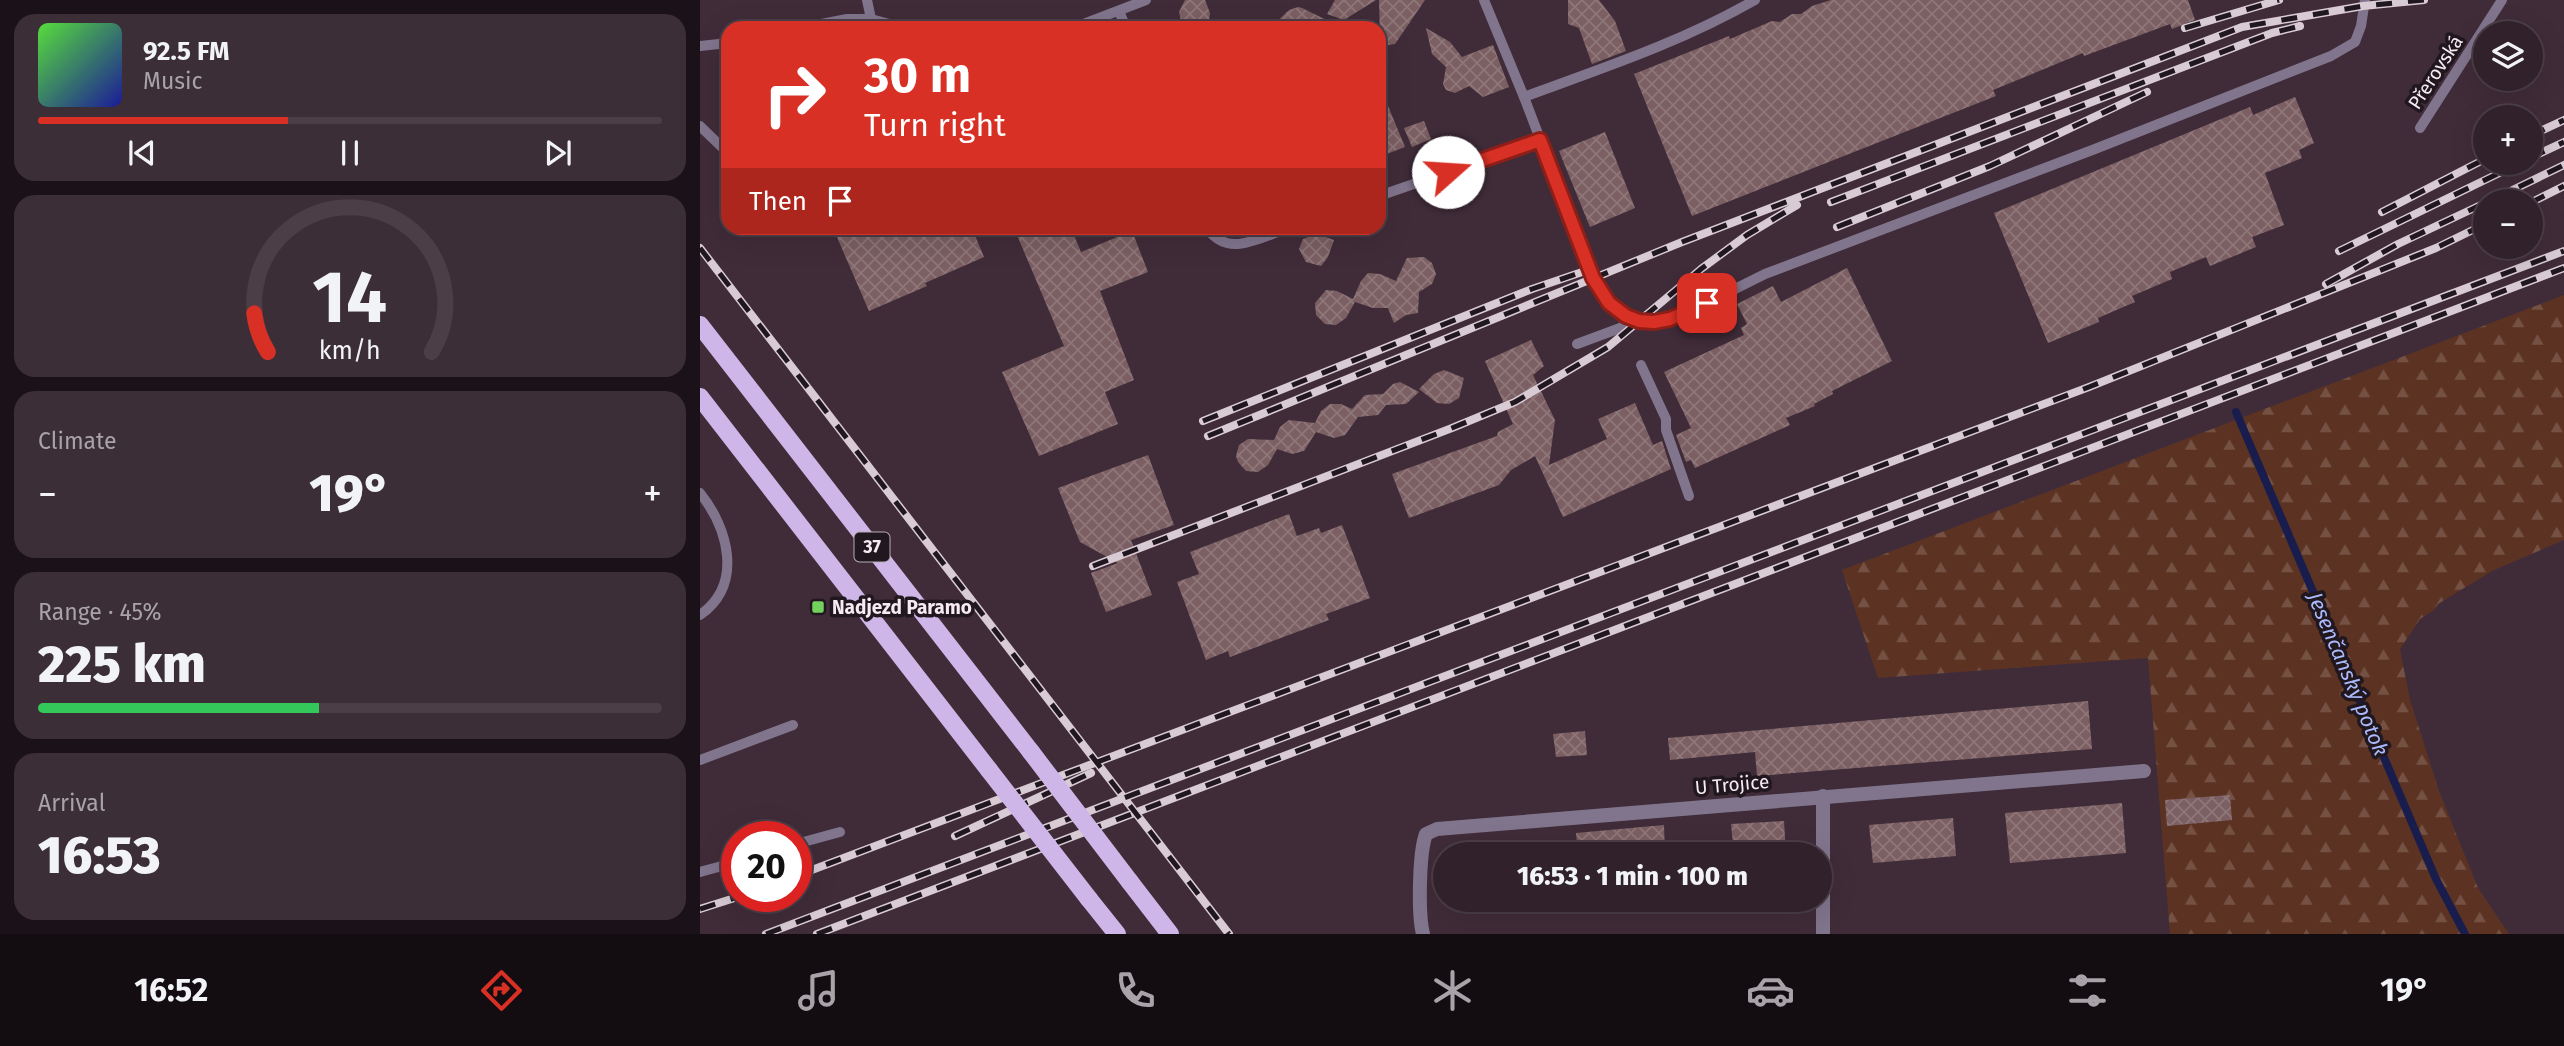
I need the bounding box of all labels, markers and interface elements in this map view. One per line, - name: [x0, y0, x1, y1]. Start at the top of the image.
- map controls: [2473, 21, 2543, 259]
- button: layers: [2473, 21, 2543, 91]
- street label: Přerovská: [2403, 31, 2468, 114]
- text: 92.5 FM: [143, 36, 229, 67]
- text: 30 m: [864, 46, 971, 105]
- icon: right: [749, 49, 840, 140]
- text: Music: [143, 67, 203, 95]
- button: +: [2473, 105, 2543, 175]
- text: Turn right: [864, 106, 1006, 144]
- icon: previous: [123, 134, 161, 172]
- icon: pause: [331, 134, 369, 172]
- icon: next: [539, 134, 577, 172]
- position arrow: [1411, 135, 1485, 209]
- icon: arrive: [821, 182, 859, 220]
- text: Then: [749, 186, 807, 217]
- button: −: [2473, 189, 2543, 259]
- text: 14: [313, 254, 387, 341]
- pin: [1677, 273, 1737, 333]
- icon: arrive: [1688, 284, 1726, 322]
- text: km/h: [319, 336, 381, 366]
- text: Climate: [38, 427, 117, 455]
- text: 19°: [309, 462, 391, 525]
- text: −: [38, 471, 57, 517]
- text: +: [643, 471, 662, 517]
- road number: 37: [854, 532, 890, 562]
- water label: Jesenčanský potok: [2301, 587, 2394, 760]
- place label: Nadjezd Paramo: [832, 596, 972, 619]
- text: Range · 45%: [38, 598, 162, 626]
- marker: Nadjezd Paramo: [810, 599, 826, 615]
- text: 225 km: [38, 633, 206, 696]
- street label: U Trojice: [1694, 770, 1770, 799]
- text: Arrival: [38, 789, 105, 817]
- speed limit sign: 20: [721, 821, 812, 912]
- text: 16:53: [38, 824, 161, 887]
- text: 16:53 · 1 min · 100 m: [1517, 861, 1748, 892]
- icon: directions: [477, 966, 526, 1015]
- icon: music: [794, 966, 843, 1015]
- icon: phone: [1111, 966, 1160, 1015]
- icon: climate: [1428, 966, 1477, 1015]
- icon: car: [1746, 966, 1795, 1015]
- icon: filters: [2063, 966, 2112, 1015]
- text: 16:52: [134, 971, 208, 1009]
- text: 19°: [2380, 971, 2430, 1009]

